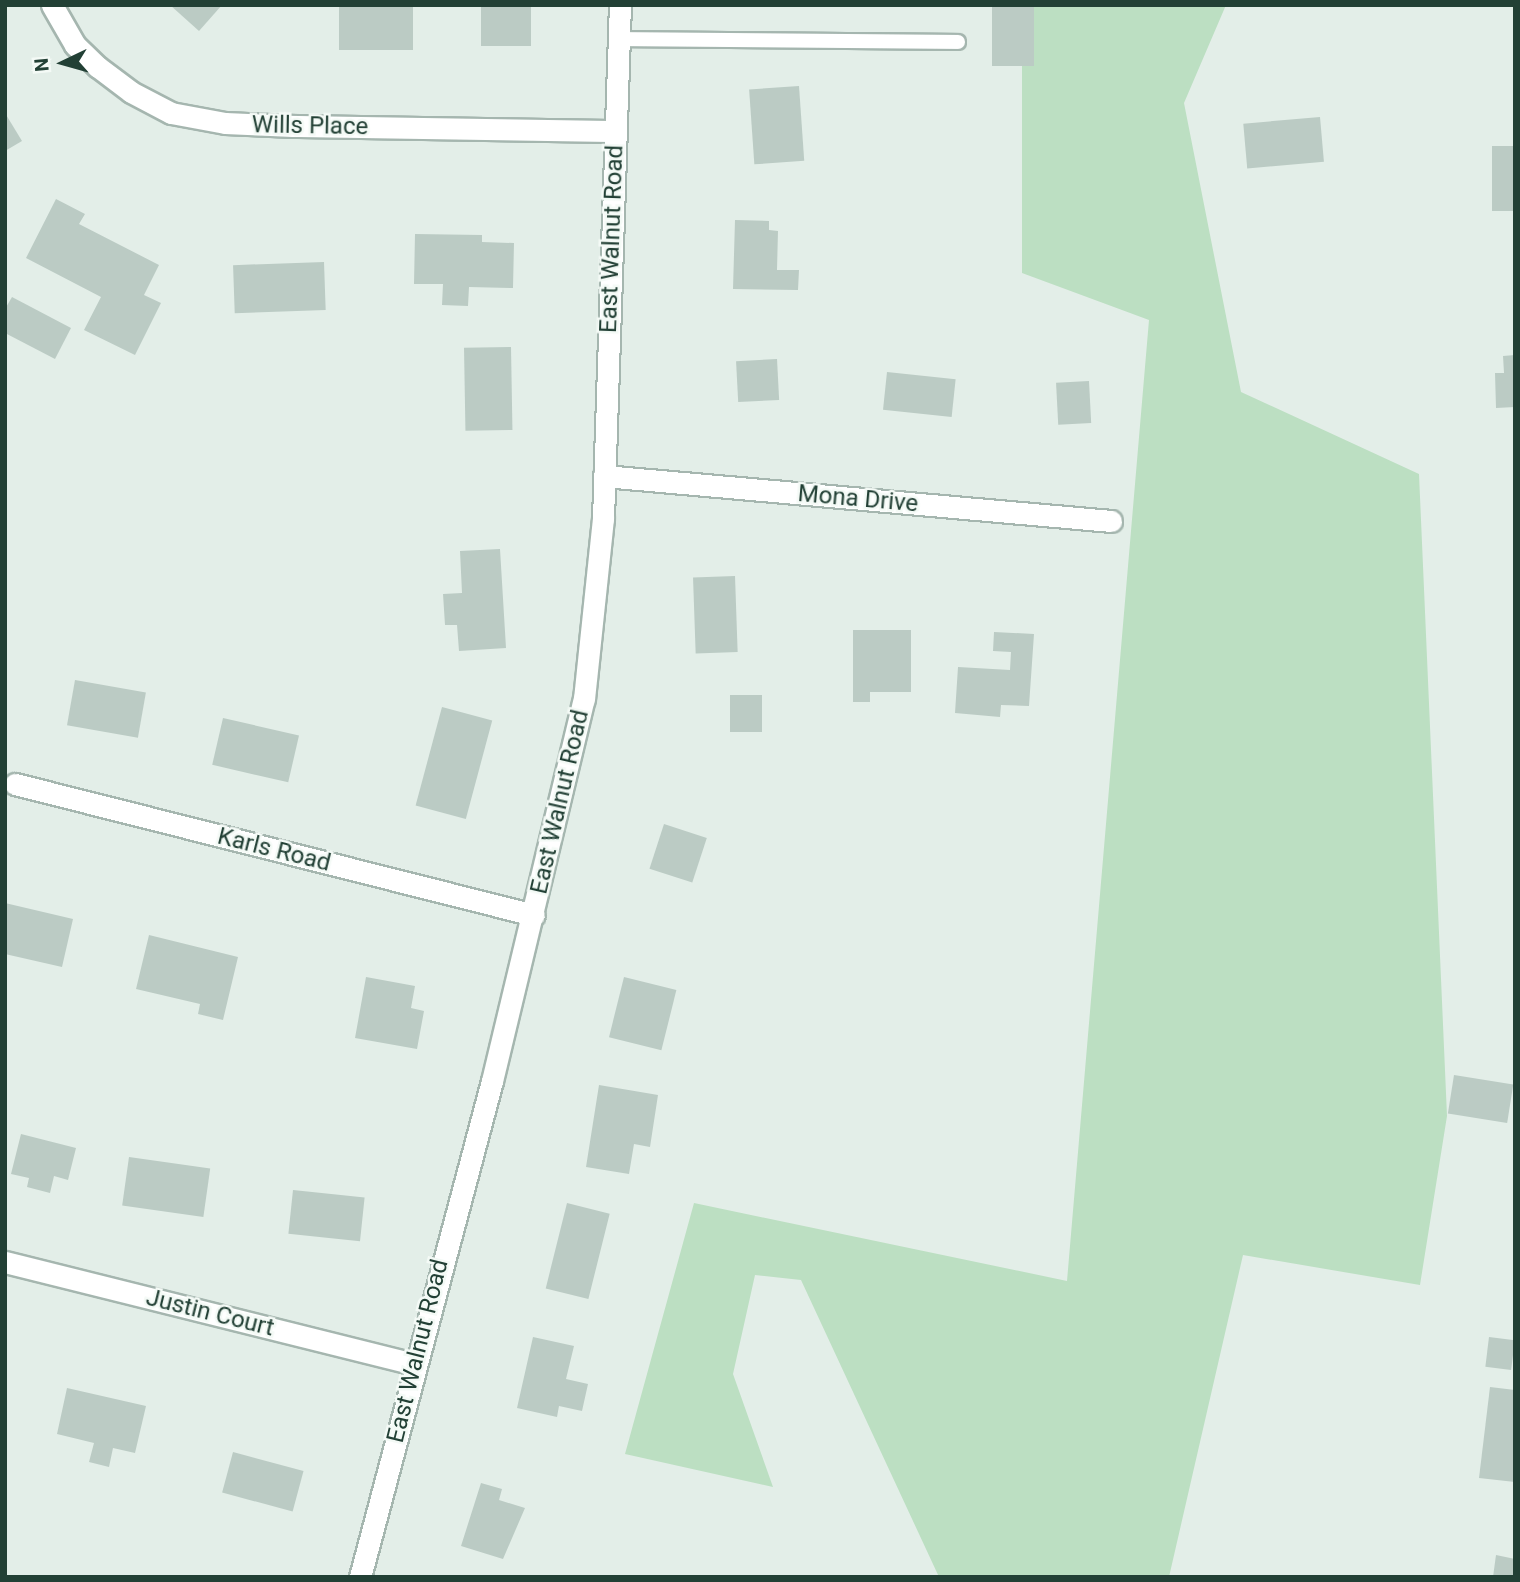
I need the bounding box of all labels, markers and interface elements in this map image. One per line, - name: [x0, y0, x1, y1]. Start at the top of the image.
- north arrow: [28, 28, 98, 98]
- text: N: [30, 57, 54, 73]
- street label: Wills Place: [252, 111, 368, 141]
- street label: East Walnut Road: [594, 145, 630, 333]
- street label: Mona Drive: [797, 479, 919, 519]
- street label: East Walnut Road: [525, 707, 595, 897]
- street label: Karls Road: [214, 822, 334, 878]
- street label: East Walnut Road: [381, 1256, 455, 1446]
- street label: Justin Court: [143, 1283, 277, 1343]

